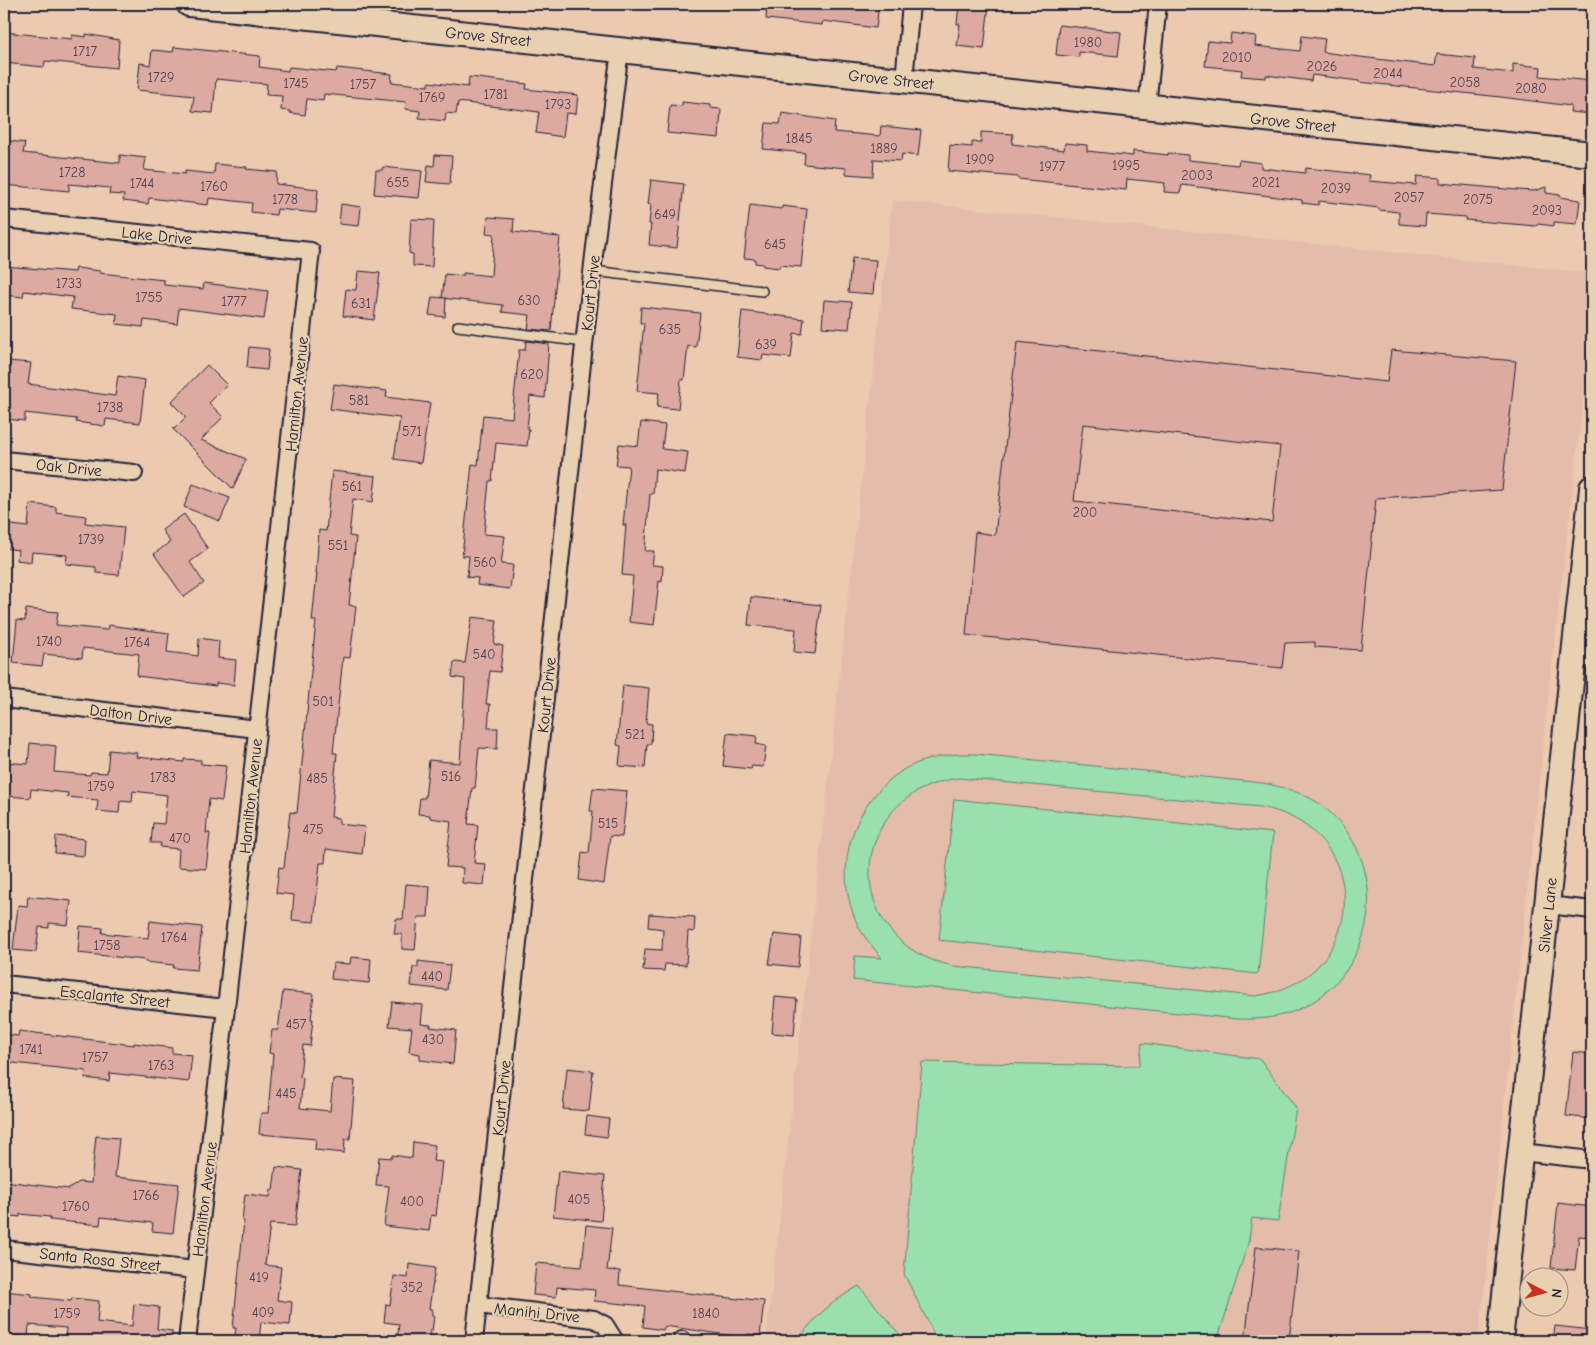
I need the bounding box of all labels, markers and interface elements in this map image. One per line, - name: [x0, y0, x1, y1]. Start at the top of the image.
- street label: Grove Street: [444, 24, 532, 50]
- house number: 1980: [1074, 34, 1102, 51]
- house number: 1717: [73, 43, 98, 60]
- house number: 2010: [1222, 49, 1252, 66]
- house number: 2026: [1307, 58, 1337, 75]
- house number: 2044: [1373, 65, 1403, 82]
- street label: Grove Street: [847, 67, 935, 93]
- house number: 1729: [148, 69, 174, 86]
- house number: 2058: [1450, 74, 1480, 91]
- house number: 1745: [283, 75, 309, 92]
- house number: 1757: [350, 76, 377, 93]
- house number: 2080: [1515, 80, 1547, 97]
- house number: 1781: [484, 86, 508, 103]
- house number: 1769: [418, 89, 446, 106]
- house number: 1793: [545, 96, 571, 113]
- street label: Grove Street: [1249, 110, 1337, 136]
- house number: 1845: [785, 130, 813, 147]
- house number: 1889: [870, 140, 898, 157]
- house number: 1909: [966, 151, 994, 168]
- house number: 1995: [1112, 157, 1140, 174]
- house number: 1977: [1039, 158, 1065, 175]
- house number: 1728: [59, 164, 85, 181]
- house number: 2003: [1181, 167, 1213, 184]
- house number: 655: [387, 174, 409, 191]
- house number: 2021: [1252, 174, 1280, 191]
- house number: 1744: [130, 175, 155, 192]
- house number: 1760: [200, 178, 228, 195]
- house number: 2039: [1321, 180, 1351, 197]
- house number: 2057: [1394, 189, 1424, 206]
- house number: 1778: [272, 191, 298, 208]
- house number: 2075: [1463, 191, 1493, 208]
- house number: 2093: [1532, 202, 1562, 219]
- house number: 649: [654, 206, 676, 223]
- street label: Lake Drive: [121, 223, 193, 249]
- house number: 645: [764, 236, 786, 253]
- street label: Kourt Drive: [578, 254, 604, 332]
- house number: 1733: [56, 275, 82, 292]
- house number: 1755: [135, 289, 163, 306]
- house number: 630: [517, 292, 541, 309]
- house number: 1777: [221, 293, 247, 310]
- house number: 631: [351, 295, 371, 312]
- house number: 635: [659, 321, 681, 338]
- street label: Hamilton Avenue: [282, 336, 312, 453]
- house number: 639: [755, 336, 777, 353]
- house number: 620: [520, 366, 544, 383]
- house number: 581: [349, 392, 369, 409]
- house number: 1738: [97, 399, 123, 416]
- house number: 571: [402, 423, 422, 440]
- street label: Oak Drive: [35, 456, 103, 480]
- house number: 561: [342, 478, 362, 495]
- house number: 200: [1073, 504, 1097, 521]
- house number: 1739: [78, 531, 104, 548]
- house number: 551: [328, 537, 348, 554]
- house number: 560: [473, 554, 497, 571]
- house number: 1740: [36, 633, 62, 650]
- house number: 1764: [124, 634, 150, 651]
- house number: 540: [473, 646, 495, 663]
- street label: Kourt Drive: [534, 656, 560, 734]
- house number: 501: [312, 693, 334, 710]
- street label: Dalton Drive: [89, 701, 173, 729]
- house number: 521: [625, 726, 645, 743]
- street label: Hamilton Avenue: [236, 738, 266, 855]
- house number: 516: [441, 768, 461, 785]
- house number: 1783: [150, 769, 176, 786]
- house number: 485: [306, 770, 328, 787]
- house number: 1759: [87, 778, 115, 795]
- house number: 515: [598, 815, 618, 832]
- house number: 475: [303, 821, 324, 838]
- house number: 470: [169, 830, 191, 847]
- street label: Silver Lane: [1535, 877, 1561, 953]
- house number: 1764: [161, 929, 187, 946]
- house number: 1758: [94, 937, 120, 954]
- house number: 440: [421, 968, 443, 985]
- street label: Escalante Street: [59, 982, 171, 1012]
- house number: 457: [286, 1016, 307, 1033]
- house number: 430: [422, 1031, 444, 1048]
- house number: 1741: [19, 1041, 43, 1058]
- house number: 1757: [82, 1049, 109, 1066]
- house number: 1763: [148, 1057, 174, 1074]
- street label: Kourt Drive: [489, 1059, 515, 1137]
- house number: 445: [275, 1085, 297, 1102]
- street label: Hamilton Avenue: [189, 1141, 221, 1258]
- house number: 1766: [132, 1187, 160, 1204]
- house number: 405: [568, 1191, 590, 1208]
- house number: 400: [400, 1193, 424, 1210]
- house number: 1760: [62, 1198, 90, 1215]
- street label: Santa Rosa Street: [38, 1245, 162, 1275]
- north arrow: [1518, 1268, 1568, 1318]
- house number: 419: [249, 1269, 269, 1286]
- house number: 352: [401, 1279, 423, 1296]
- text: N: [1548, 1288, 1565, 1299]
- street label: Manihi Drive: [493, 1300, 581, 1326]
- house number: 409: [252, 1304, 274, 1321]
- house number: 1759: [53, 1305, 81, 1322]
- house number: 1840: [692, 1305, 720, 1322]

